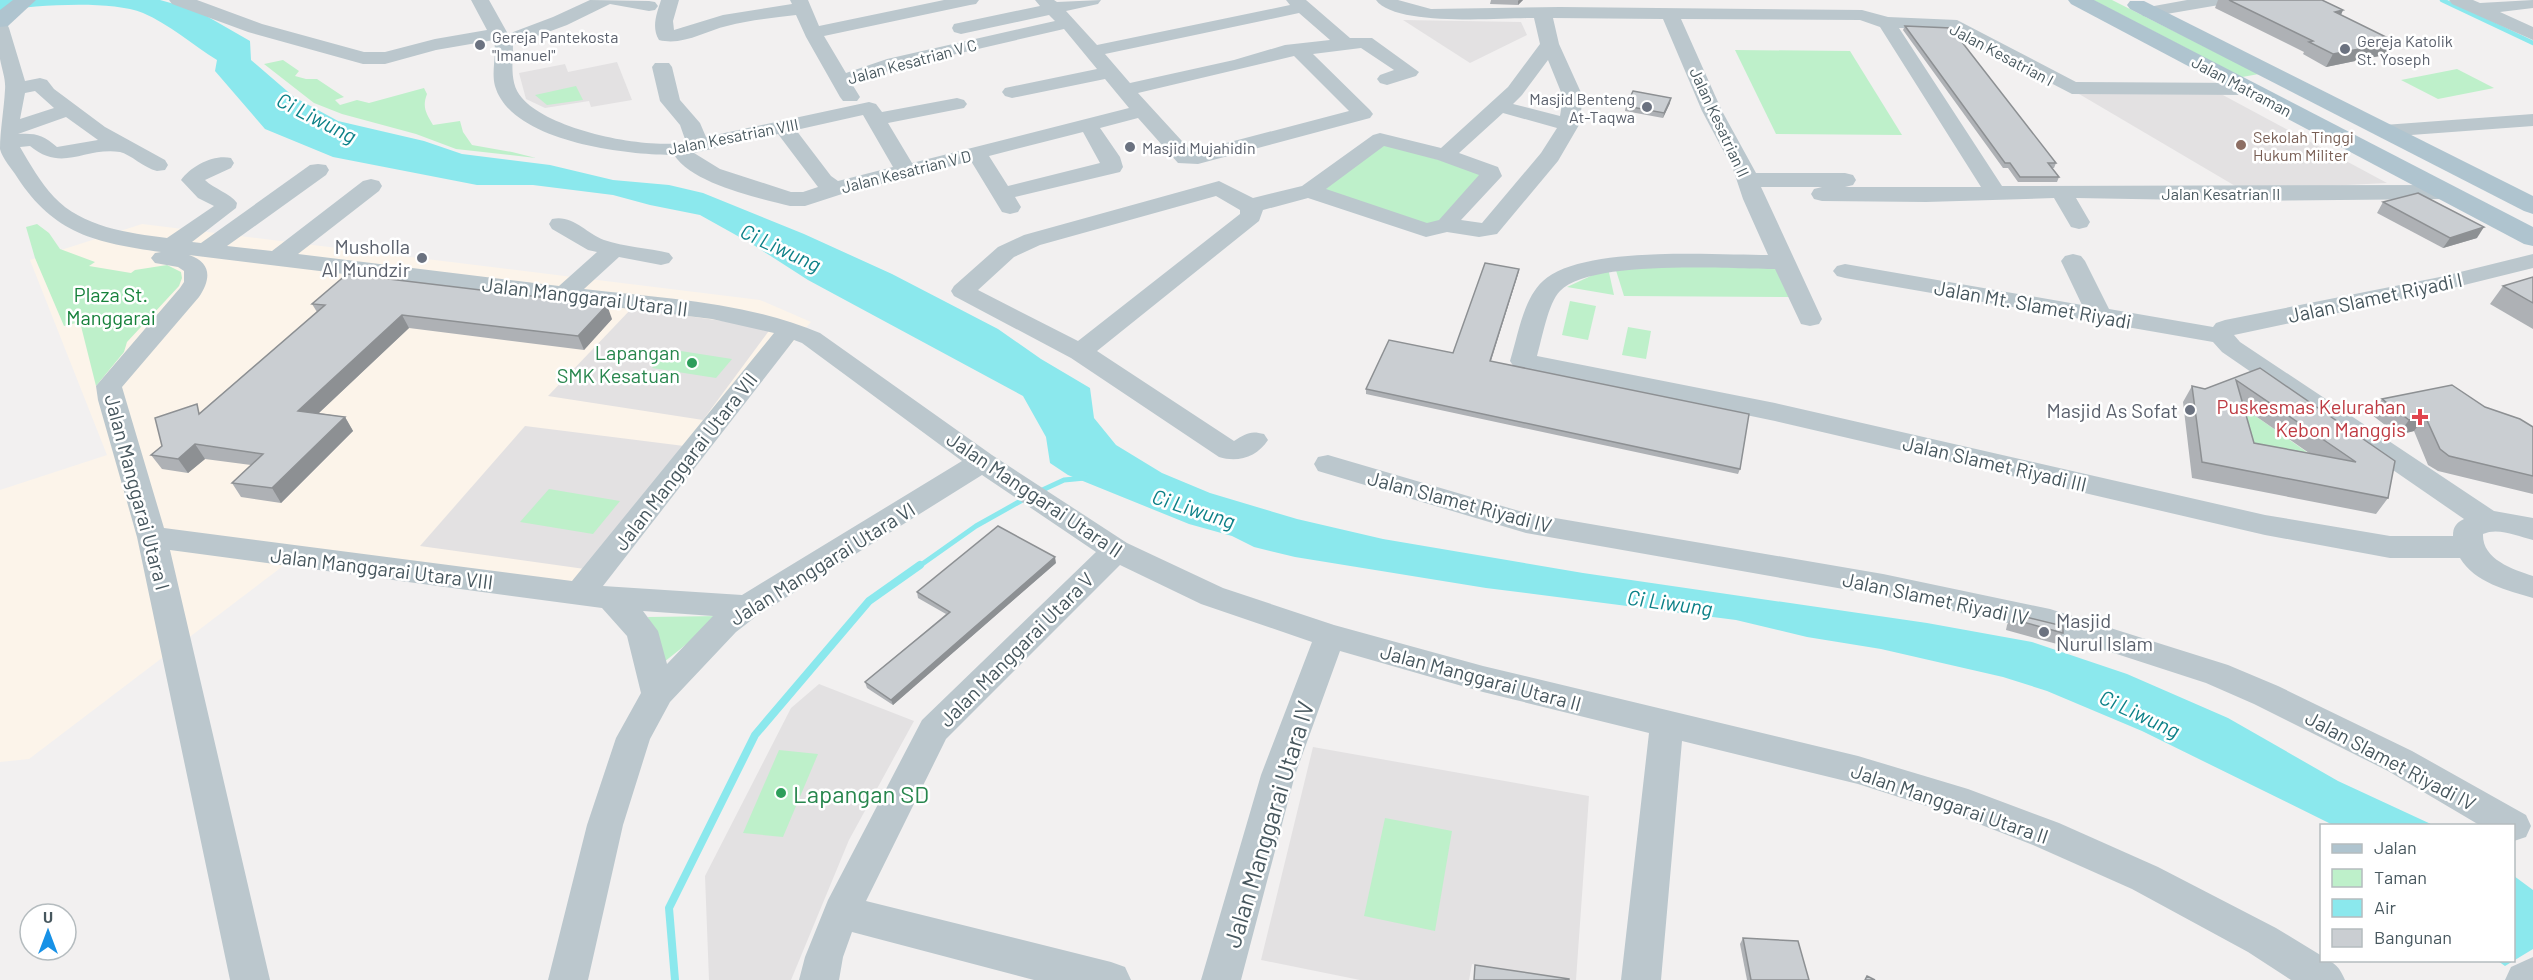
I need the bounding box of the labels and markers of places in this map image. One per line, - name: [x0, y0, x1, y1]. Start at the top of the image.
- place label: Gereja Pantekosta "Imanuel": [492, 27, 618, 64]
- place label: Gereja Katolik St. Yoseph: [2357, 31, 2453, 68]
- marker: Gereja Pantekosta "Imanuel": [473, 38, 487, 52]
- marker: Gereja Katolik St. Yoseph: [2338, 42, 2352, 56]
- place label: Masjid Benteng At-Taqwa: [1529, 89, 1635, 126]
- marker: Masjid Benteng At-Taqwa: [1640, 100, 1654, 114]
- place label: Sekolah Tinggi Hukum Militer: [2253, 127, 2354, 164]
- place label: Masjid Mujahidin: [1142, 138, 1256, 157]
- marker: Sekolah Tinggi Hukum Militer: [2234, 138, 2248, 152]
- marker: Masjid Mujahidin: [1123, 140, 1137, 154]
- place label: Musholla Al Mundzir: [321, 234, 410, 281]
- marker: Musholla Al Mundzir: [415, 251, 429, 265]
- place label: Lapangan SMK Kesatuan: [557, 340, 680, 387]
- marker: Lapangan SMK Kesatuan: [685, 356, 699, 370]
- place label: Puskesmas Kelurahan Kebon Manggis: [2217, 394, 2406, 441]
- place label: Masjid As Sofat: [2047, 398, 2178, 422]
- marker: Masjid As Sofat: [2183, 403, 2197, 417]
- marker: Puskesmas Kelurahan Kebon Manggis: [2411, 408, 2429, 426]
- place label: Masjid Nurul Islam: [2056, 608, 2153, 655]
- marker: Masjid Nurul Islam: [2037, 625, 2051, 639]
- place label: Lapangan SD: [793, 779, 929, 808]
- marker: Lapangan SD: [774, 786, 788, 800]

